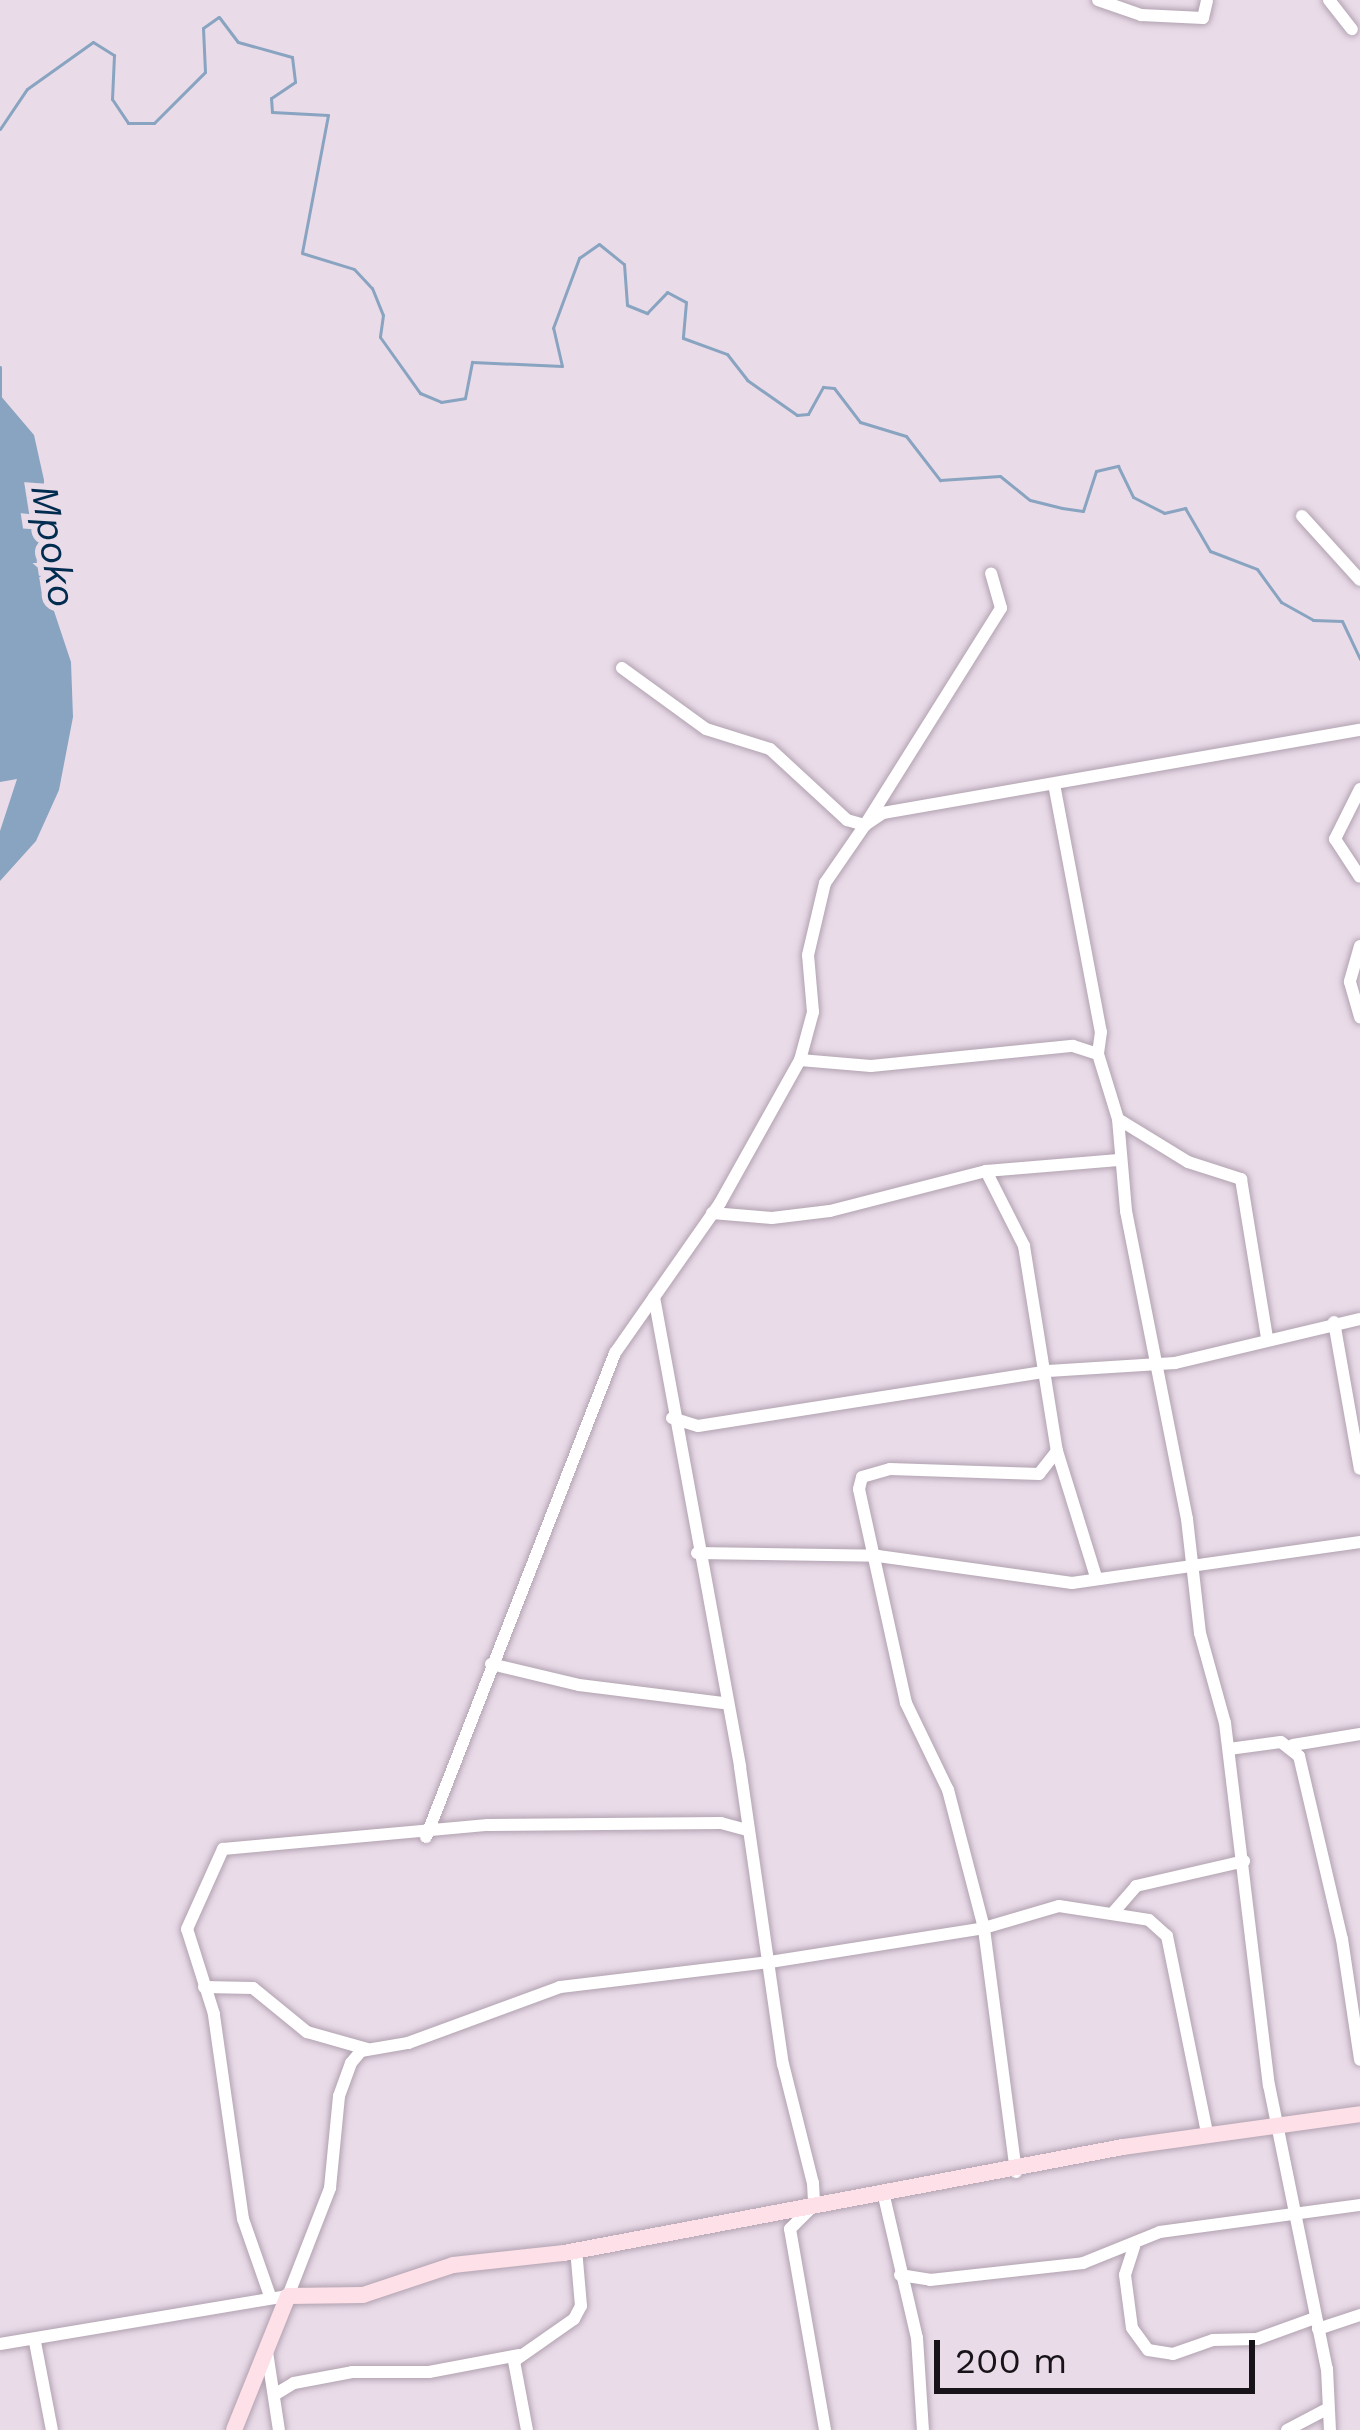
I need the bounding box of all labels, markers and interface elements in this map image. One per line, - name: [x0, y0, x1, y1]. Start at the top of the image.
- water label: Mpoko: [20, 481, 86, 611]
- scale bar: [940, 2316, 1261, 2390]
- text: 200 m: [955, 2340, 1067, 2382]

